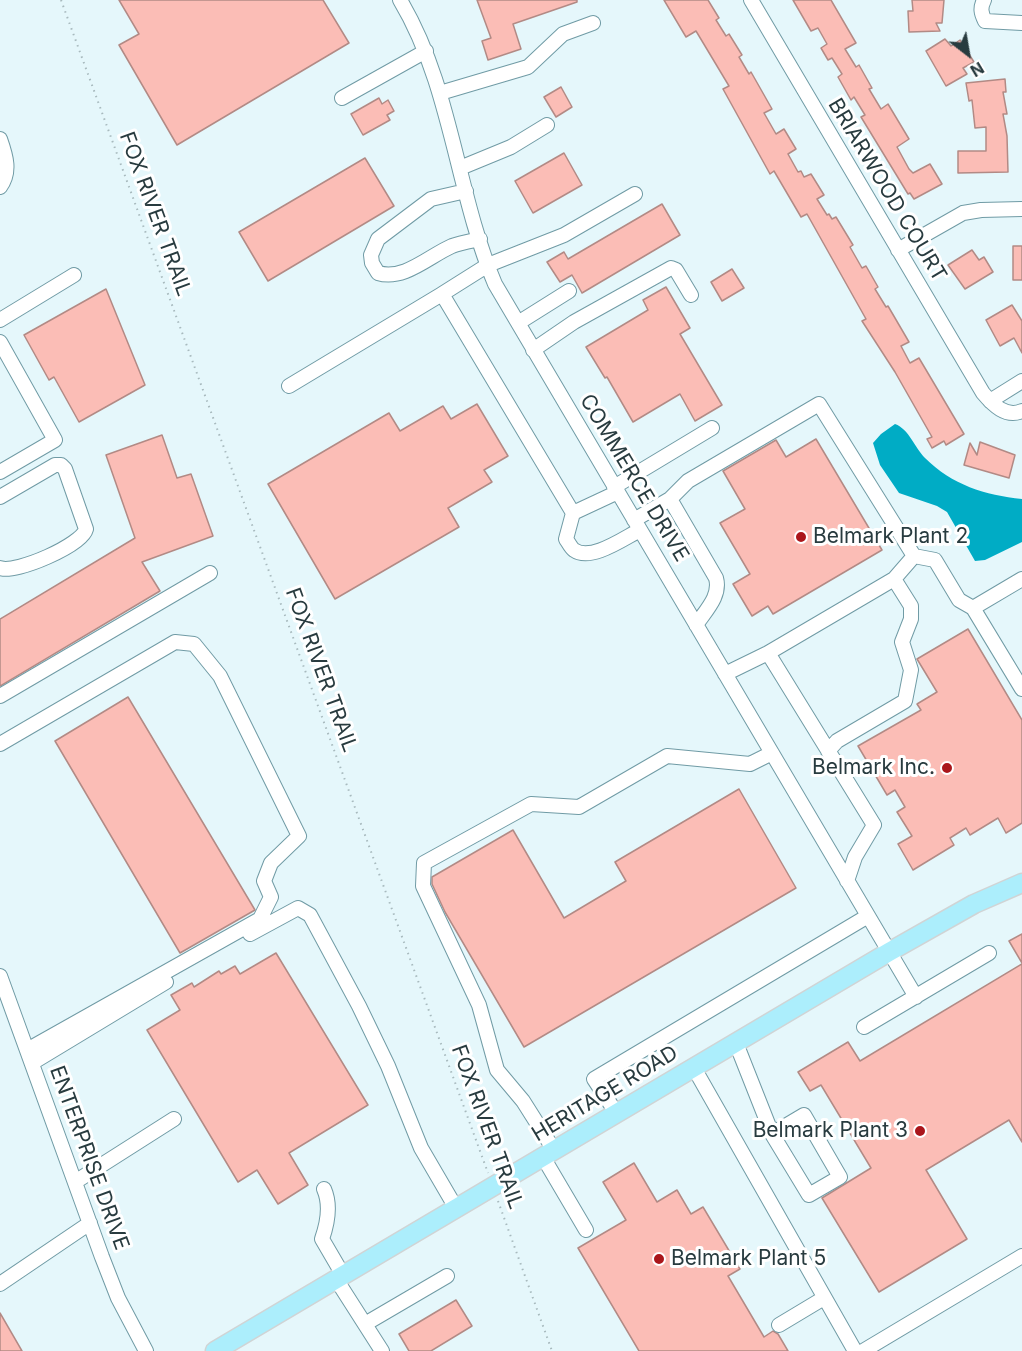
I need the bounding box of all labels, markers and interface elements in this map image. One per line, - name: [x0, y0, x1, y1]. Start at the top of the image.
- north arrow: [938, 24, 998, 84]
- text: N: [967, 58, 988, 81]
- street label: BRIARWOOD COURT: [822, 94, 952, 286]
- street label: FOX RIVER TRAIL: [114, 129, 196, 299]
- street label: COMMERCE DRIVE: [574, 390, 694, 566]
- place label: Belmark Plant 2: [813, 524, 968, 550]
- marker: Belmark Plant 2: [794, 530, 808, 544]
- street label: FOX RIVER TRAIL: [280, 585, 362, 755]
- place label: Belmark Inc.: [812, 755, 935, 781]
- marker: Belmark Inc.: [940, 761, 954, 775]
- street label: HERITAGE ROAD: [528, 1041, 682, 1147]
- street label: FOX RIVER TRAIL: [446, 1042, 528, 1212]
- street label: ENTERPRISE DRIVE: [44, 1062, 134, 1254]
- place label: Belmark Plant 3: [753, 1118, 908, 1144]
- marker: Belmark Plant 3: [913, 1124, 927, 1138]
- place label: Belmark Plant 5: [671, 1246, 826, 1272]
- marker: Belmark Plant 5: [652, 1252, 666, 1266]

